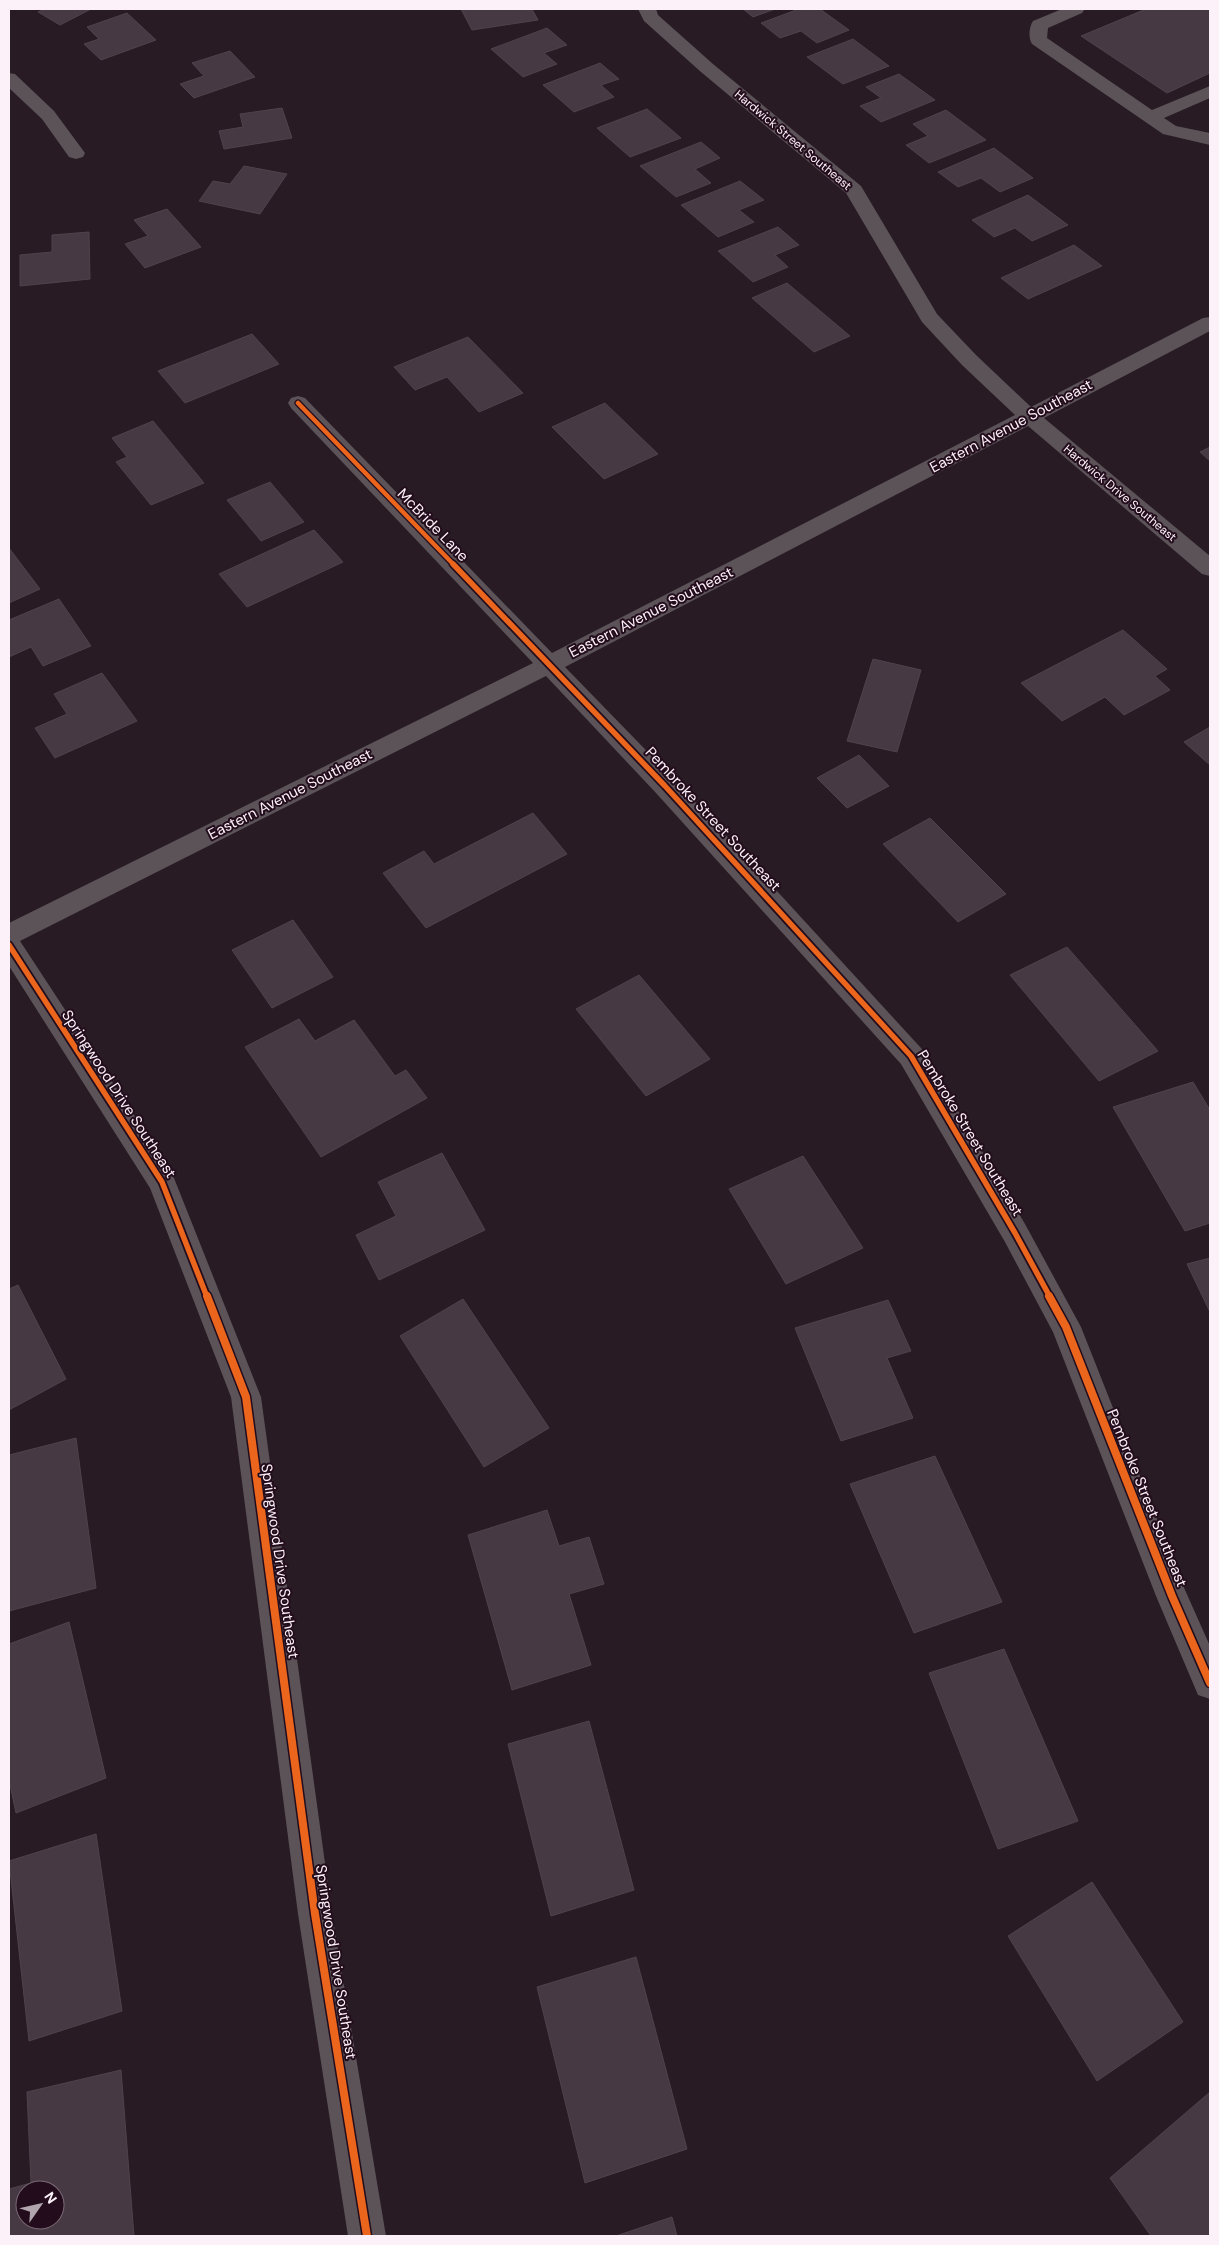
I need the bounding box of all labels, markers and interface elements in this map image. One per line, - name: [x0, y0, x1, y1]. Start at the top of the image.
- street label: Hardwick Street Southeast: [731, 86, 855, 194]
- street label: Eastern Avenue Southeast: [926, 374, 1096, 477]
- street label: Hardwick Drive Southeast: [1060, 441, 1180, 545]
- street label: McBride Lane: [393, 484, 473, 566]
- street label: Eastern Avenue Southeast: [566, 562, 737, 662]
- street label: Pembroke Street Southeast: [641, 743, 785, 895]
- street label: Eastern Avenue Southeast: [205, 744, 376, 844]
- street label: Springwood Drive Southeast: [57, 1006, 181, 1182]
- street label: Pembroke Street Southeast: [912, 1046, 1028, 1220]
- street label: Pembroke Street Southeast: [1102, 1406, 1192, 1590]
- street label: Springwood Drive Southeast: [256, 1462, 304, 1660]
- street label: Springwood Drive Southeast: [311, 1863, 361, 2061]
- north arrow: [15, 2180, 65, 2230]
- text: N: [40, 2188, 61, 2207]

